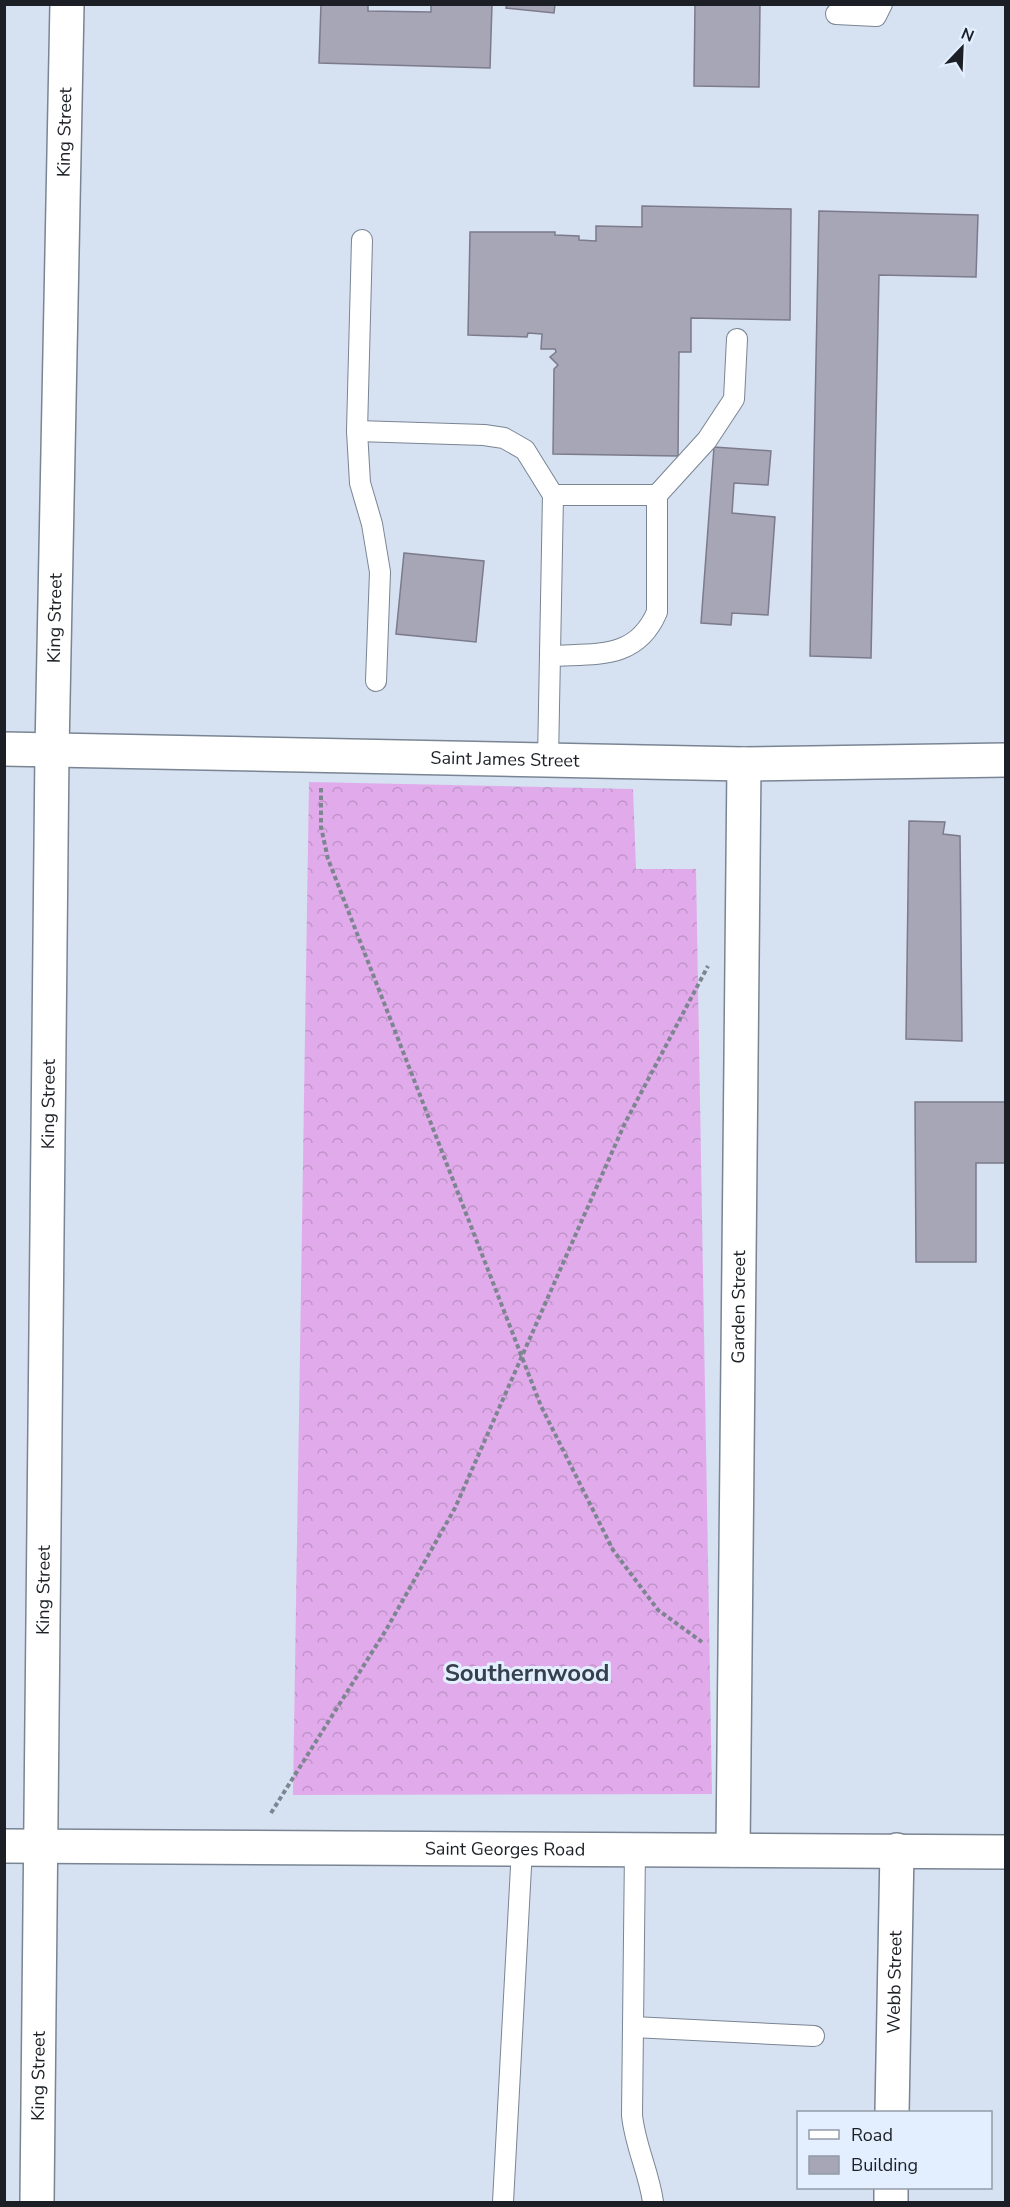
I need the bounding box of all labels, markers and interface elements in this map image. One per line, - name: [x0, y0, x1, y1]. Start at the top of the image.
- north arrow: [932, 18, 992, 78]
- text: N: [958, 23, 977, 48]
- street label: King Street: [52, 86, 77, 177]
- street label: King Street: [42, 572, 68, 663]
- street label: Saint James Street: [430, 746, 580, 773]
- street label: King Street: [36, 1058, 61, 1149]
- street label: Garden Street: [726, 1250, 751, 1364]
- street label: King Street: [31, 1544, 56, 1635]
- district label: Southernwood: [445, 1657, 609, 1689]
- street label: Saint Georges Road: [425, 1837, 585, 1861]
- street label: Webb Street: [881, 1930, 907, 2034]
- street label: King Street: [26, 2030, 51, 2121]
- legend: [797, 2111, 992, 2189]
- text: Road: [851, 2123, 893, 2147]
- text: Building: [851, 2153, 918, 2177]

